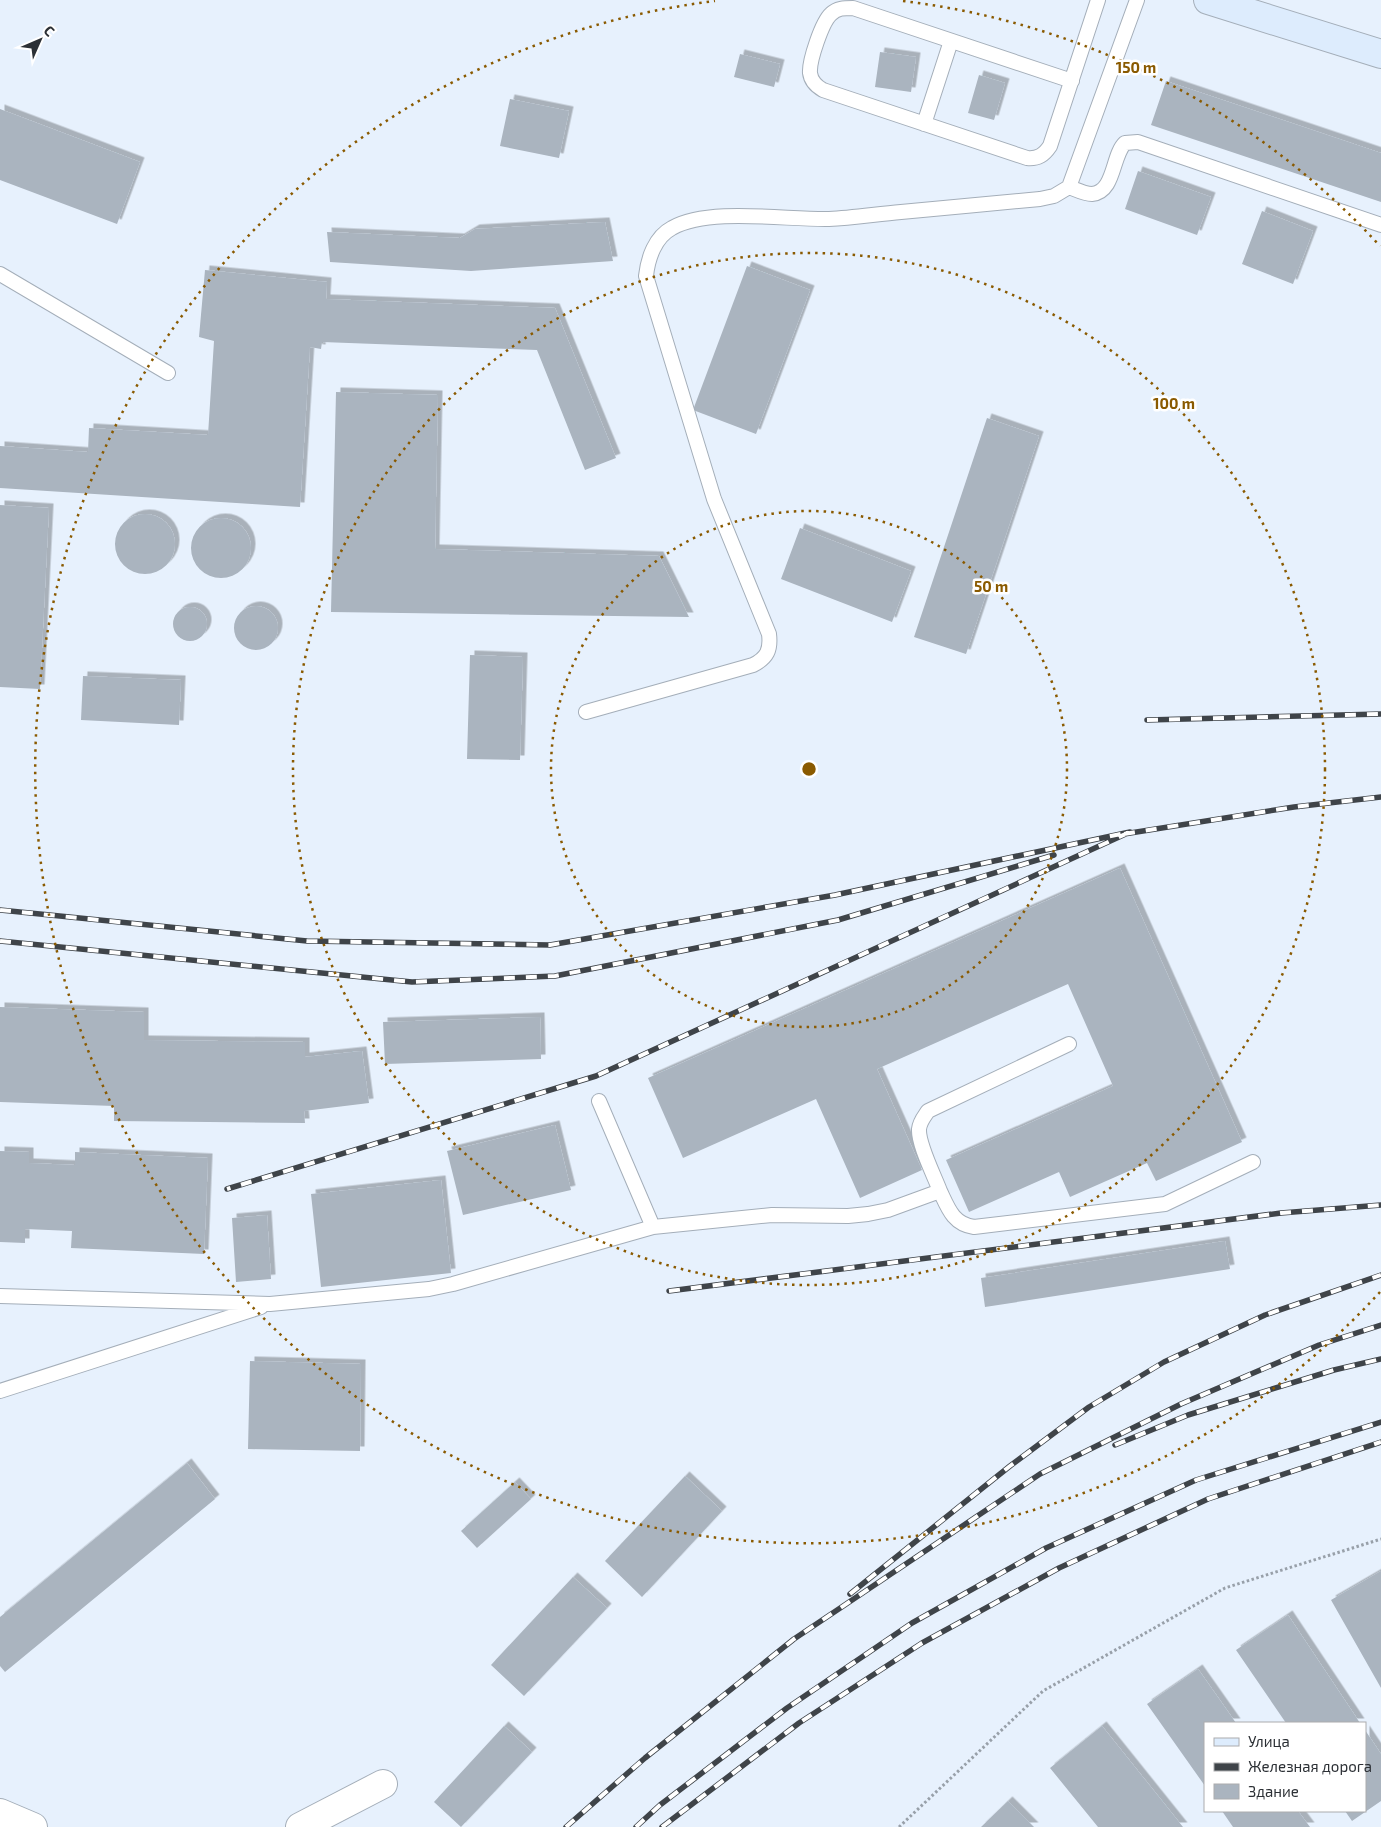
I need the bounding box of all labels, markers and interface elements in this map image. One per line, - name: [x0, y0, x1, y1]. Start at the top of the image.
- north arrow: [15, 15, 65, 65]
- text: С: [41, 22, 58, 39]
- text: 150 m: [1116, 58, 1156, 76]
- text: 100 m: [1153, 394, 1195, 412]
- text: 50 m: [974, 577, 1008, 595]
- centre of rings: [800, 760, 818, 778]
- legend: [1204, 1722, 1366, 1812]
- text: Улица: [1248, 1732, 1290, 1750]
- text: Железная дорога: [1248, 1757, 1372, 1775]
- text: Здание: [1248, 1782, 1299, 1800]

